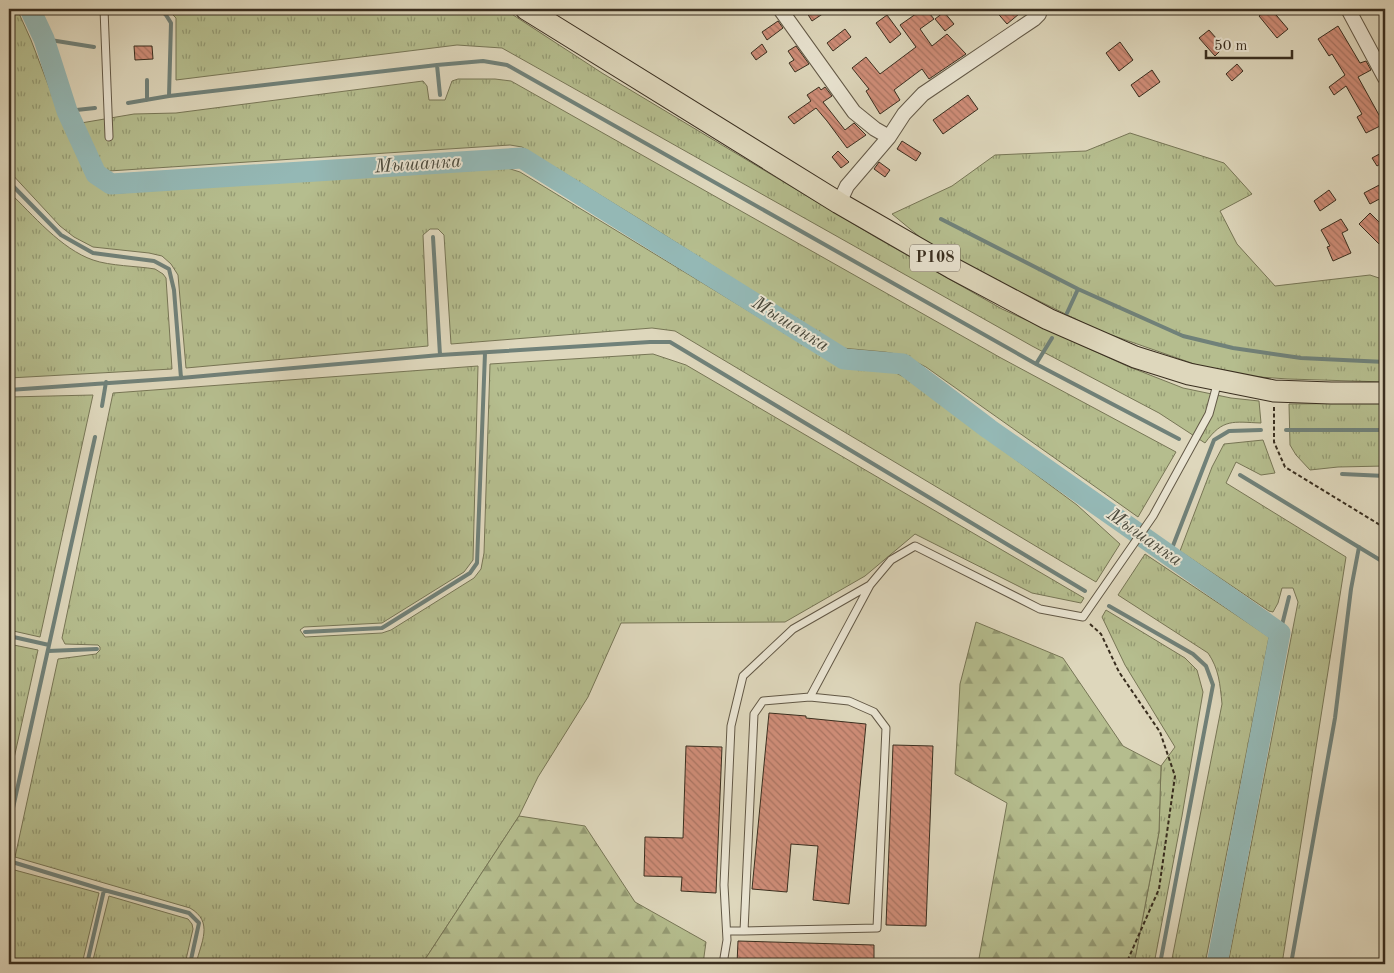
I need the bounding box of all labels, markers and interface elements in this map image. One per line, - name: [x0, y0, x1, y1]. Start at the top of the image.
- scale bar: [1206, 28, 1293, 60]
- text: 50 m: [1214, 39, 1248, 54]
- water label: Мышанка: [373, 152, 462, 178]
- road number: Р108: [910, 244, 960, 272]
- water label: Мышанка: [747, 293, 832, 356]
- water label: Мышанка: [1102, 505, 1185, 571]

